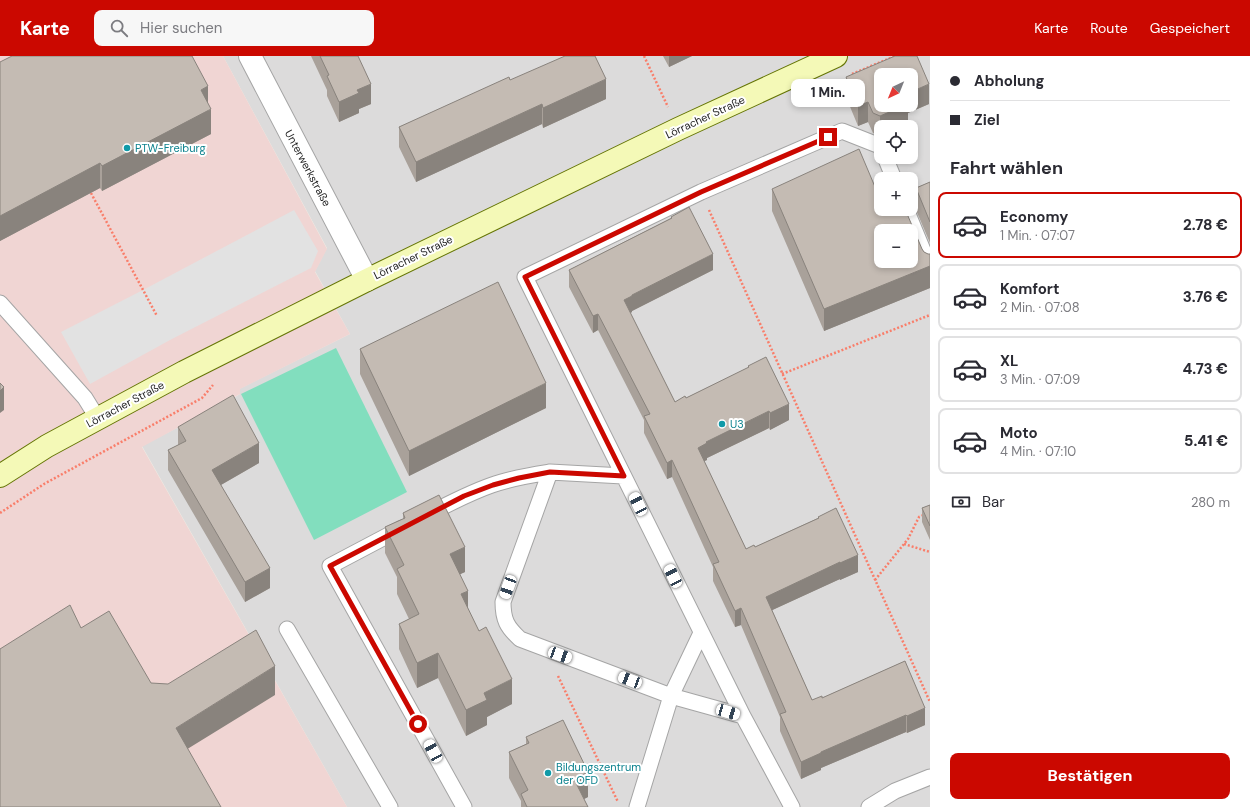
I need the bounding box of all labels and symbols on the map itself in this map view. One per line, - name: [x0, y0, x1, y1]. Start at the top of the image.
- north arrow: [874, 68, 918, 112]
- callout: 1 Min.: [791, 79, 865, 107]
- street label: Lörracher Straße: [663, 92, 747, 142]
- street label: Unterwerkstraße: [282, 127, 334, 209]
- route end: [819, 128, 837, 146]
- place label: PTW-Freiburg: [135, 141, 206, 155]
- marker: PTW-Freiburg: [122, 143, 132, 153]
- street label: Lörracher Straße: [371, 232, 455, 282]
- street label: Lörracher Straße: [84, 378, 166, 430]
- place label: U3: [730, 417, 744, 431]
- marker: U3: [717, 419, 727, 429]
- car: [627, 491, 649, 517]
- car: [662, 563, 684, 589]
- car: [498, 574, 518, 600]
- car: [547, 645, 573, 665]
- car: [617, 670, 643, 690]
- car: [715, 703, 741, 721]
- route start: [409, 715, 427, 733]
- car: [422, 738, 444, 764]
- place label: Bildungszentrum der OFD: [556, 760, 641, 787]
- marker: Bildungszentrum der OFD: [543, 768, 553, 778]

